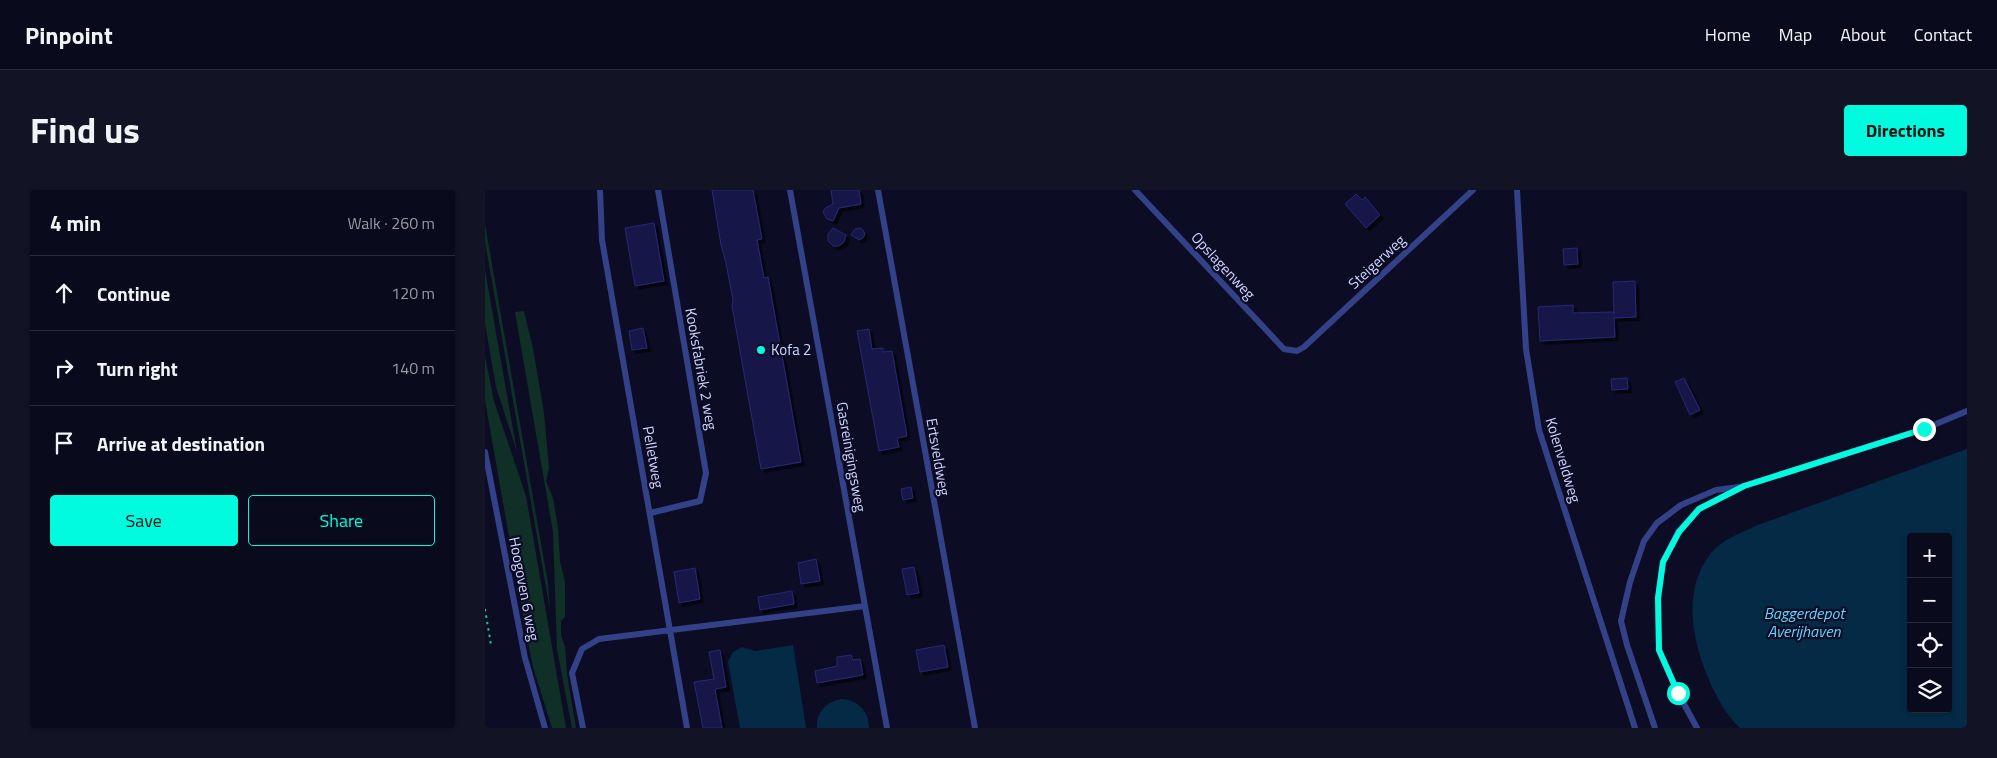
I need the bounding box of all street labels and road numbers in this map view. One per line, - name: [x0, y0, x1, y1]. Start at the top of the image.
- street label: Opslagenweg: [1186, 226, 1261, 305]
- street label: Steigerweg: [1343, 229, 1411, 294]
- street label: Kooksfabriek 2 weg: [679, 306, 724, 432]
- street label: Gasreinigingsweg: [831, 400, 873, 514]
- street label: Kolenveldweg: [1540, 414, 1587, 506]
- street label: Ertsveldweg: [920, 416, 957, 498]
- street label: Pelletweg: [637, 424, 670, 490]
- street label: Hoogoven 6 weg: [503, 535, 546, 643]

